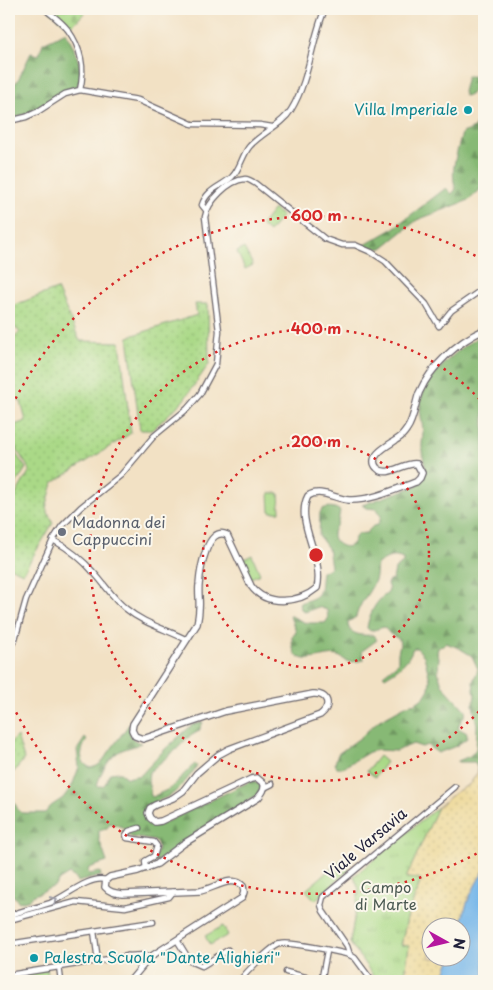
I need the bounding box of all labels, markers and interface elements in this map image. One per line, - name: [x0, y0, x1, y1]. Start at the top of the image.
- place label: Villa Imperiale: [354, 97, 458, 120]
- marker: Villa Imperiale: [462, 104, 474, 116]
- text: 600 m: [290, 203, 342, 226]
- text: 400 m: [291, 316, 341, 339]
- text: 200 m: [291, 429, 341, 452]
- place label: Madonna dei Cappuccini: [72, 510, 165, 550]
- marker: Madonna dei Cappuccini: [56, 526, 68, 538]
- centre of rings: [307, 546, 325, 564]
- street label: Viale Varsavia: [319, 801, 412, 884]
- park label: Campo di Marte: [355, 875, 417, 915]
- one-way arrow: [49, 896, 58, 906]
- north arrow: [420, 918, 470, 968]
- text: N: [448, 937, 471, 951]
- place label: Palestra Scuola "Dante Alighieri": [44, 945, 280, 968]
- marker: Palestra Scuola "Dante Alighieri": [28, 952, 40, 964]

